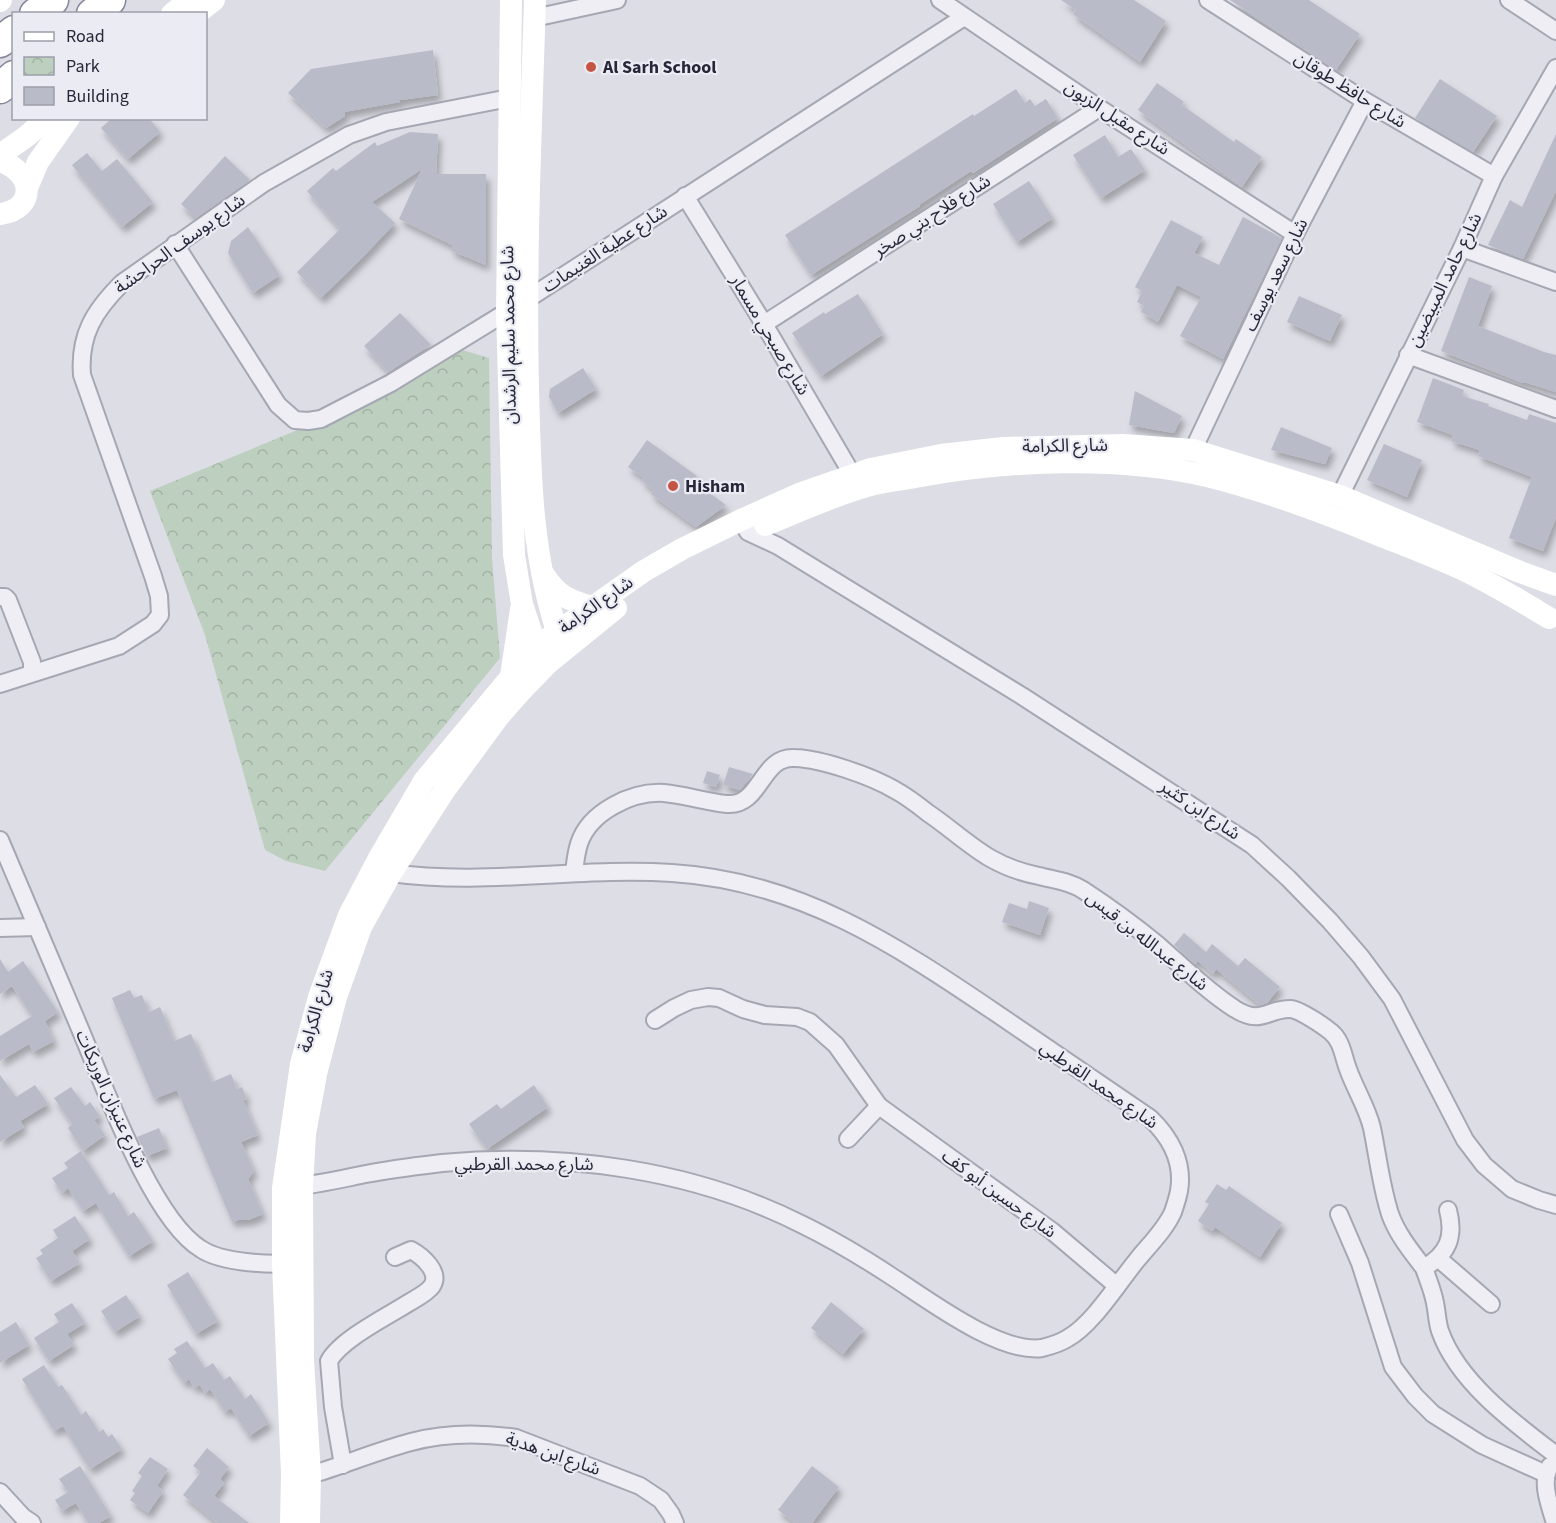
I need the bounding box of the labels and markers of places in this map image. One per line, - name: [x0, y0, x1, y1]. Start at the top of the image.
- place label: Al Sarh School: [602, 55, 716, 80]
- marker: Al Sarh School: [584, 60, 598, 74]
- place label: Hisham: [685, 474, 745, 499]
- marker: Hisham: [666, 479, 680, 493]

